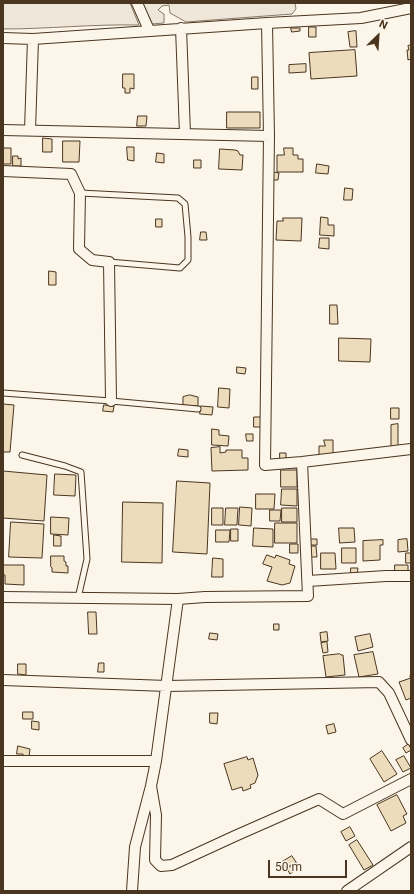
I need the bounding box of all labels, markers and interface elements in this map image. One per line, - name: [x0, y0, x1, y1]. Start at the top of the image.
- north arrow: [358, 16, 398, 56]
- text: N: [377, 17, 390, 32]
- scale bar: [270, 852, 349, 878]
- text: 50 m: [275, 860, 302, 874]

